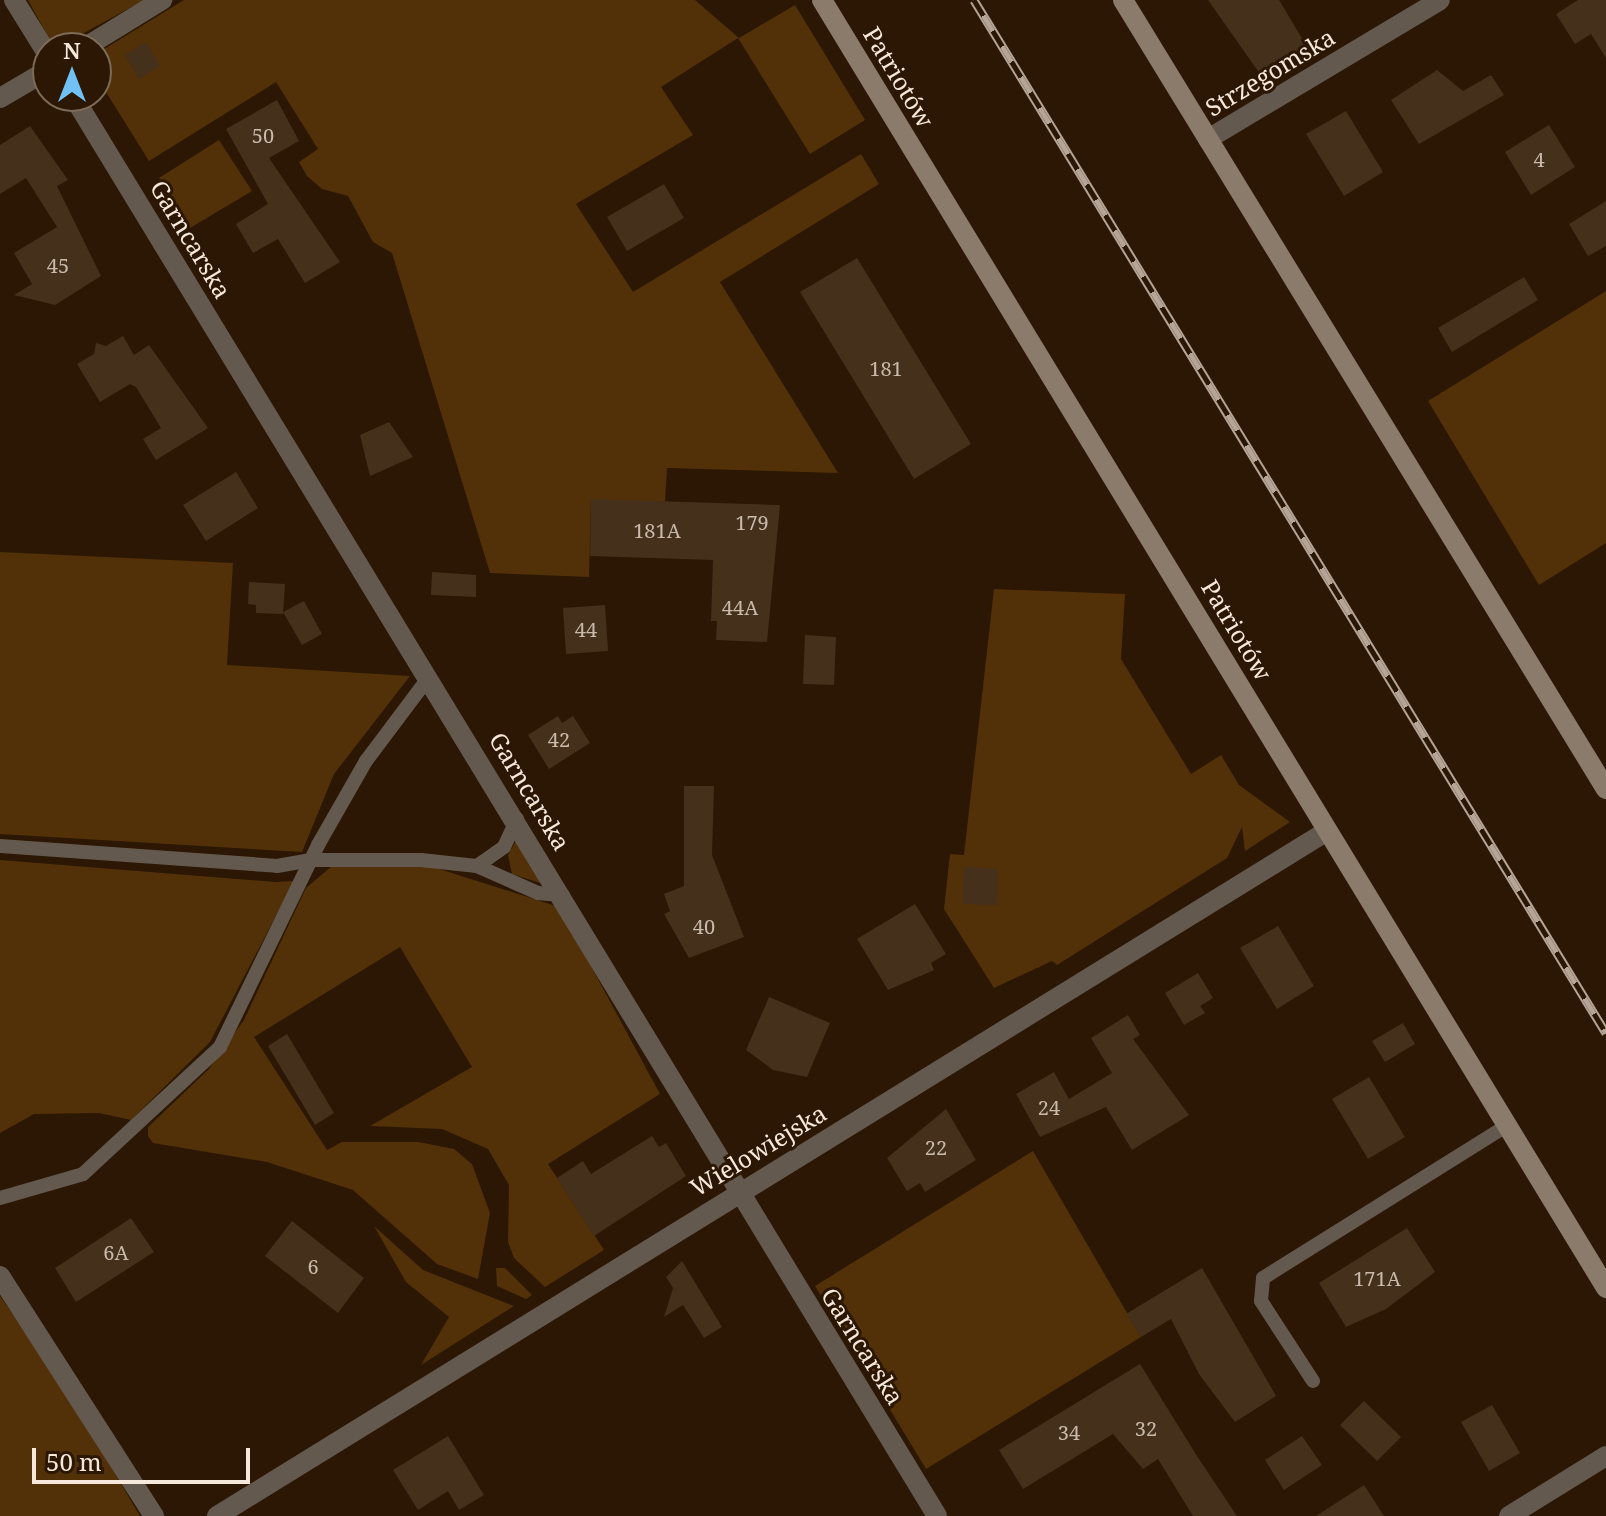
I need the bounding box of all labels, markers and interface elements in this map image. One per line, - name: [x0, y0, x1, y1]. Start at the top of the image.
- street label: Patriotów: [858, 21, 940, 133]
- street label: Strzegomska: [1200, 22, 1340, 122]
- north arrow: [32, 32, 112, 112]
- text: N: [63, 35, 81, 65]
- house number: 50: [252, 123, 274, 147]
- house number: 4: [1533, 147, 1545, 171]
- street label: Garncarska: [145, 175, 237, 303]
- house number: 45: [47, 253, 69, 277]
- house number: 181: [869, 356, 903, 380]
- house number: 179: [735, 510, 769, 534]
- house number: 181A: [633, 518, 681, 542]
- street label: Patriotów: [1196, 574, 1278, 686]
- house number: 44A: [722, 595, 758, 619]
- house number: 44: [575, 617, 597, 641]
- street label: Garncarska: [484, 727, 576, 855]
- house number: 42: [548, 727, 570, 751]
- house number: 40: [693, 914, 715, 938]
- house number: 24: [1038, 1095, 1060, 1119]
- street label: Wielowiejska: [685, 1098, 831, 1202]
- house number: 22: [925, 1135, 947, 1159]
- house number: 6A: [103, 1240, 129, 1264]
- house number: 6: [307, 1254, 319, 1278]
- house number: 171A: [1353, 1266, 1401, 1290]
- street label: Garncarska: [816, 1282, 910, 1410]
- house number: 32: [1135, 1416, 1157, 1440]
- house number: 34: [1058, 1420, 1080, 1444]
- scale bar: [36, 1432, 254, 1482]
- text: 50 m: [46, 1445, 102, 1478]

